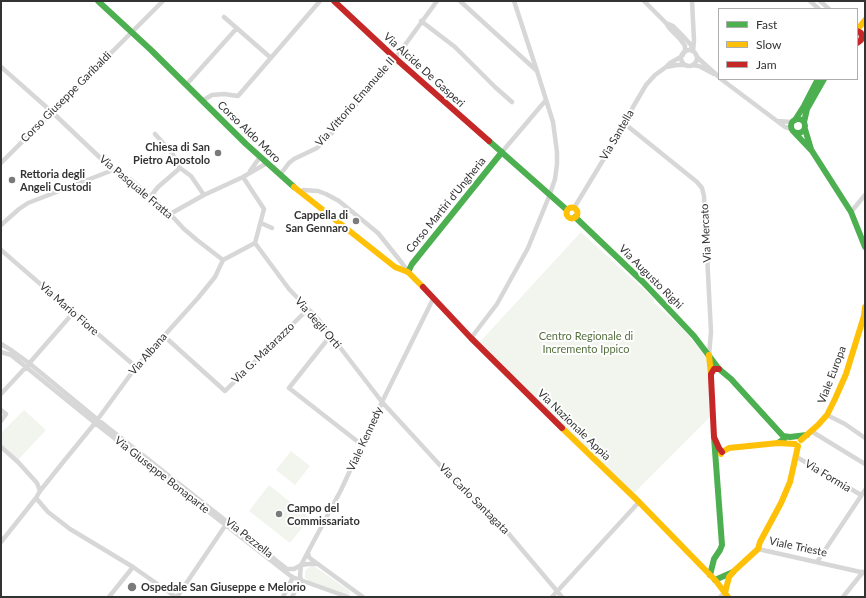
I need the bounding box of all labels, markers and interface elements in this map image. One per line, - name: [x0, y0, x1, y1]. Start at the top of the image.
- legend: [718, 8, 858, 80]
- text: Fast: [756, 17, 777, 32]
- street label: Via Alcide De Gasperi: [381, 30, 467, 110]
- text: Slow: [756, 37, 781, 52]
- street label: Corso Giuseppe Garibaldi: [18, 49, 114, 145]
- street label: Via Vittorio Emanuele II: [313, 55, 397, 149]
- text: Jam: [756, 57, 777, 72]
- street label: Corso Aldo Moro: [215, 98, 283, 166]
- street label: Via Santella: [597, 107, 637, 163]
- place label: Chiesa di San Pietro Apostolo: [133, 140, 210, 166]
- marker: Chiesa di San Pietro Apostolo: [213, 148, 223, 158]
- street label: Via Pasquale Fratta: [97, 152, 175, 222]
- street label: Corso Martiri d'Ungheria: [403, 155, 489, 255]
- place label: Rettoria degli Angeli Custodi: [20, 167, 91, 193]
- marker: Rettoria degli Angeli Custodi: [7, 175, 17, 185]
- street label: Via Mercato: [698, 203, 714, 263]
- place label: Cappella di San Gennaro: [286, 208, 348, 234]
- marker: Cappella di San Gennaro: [351, 216, 361, 226]
- street label: Via Augusto Righi: [616, 242, 686, 312]
- street label: Via Mario Fiore: [37, 280, 101, 338]
- street label: Via degli Orti: [292, 295, 344, 351]
- street label: Via G. Matarazzo: [229, 320, 297, 386]
- park label: Centro Regionale di Incremento Ippico: [539, 329, 633, 355]
- street label: Via Albana: [126, 330, 170, 378]
- street label: Viale Europa: [815, 344, 849, 406]
- street label: Via Nazionale Appia: [535, 387, 613, 463]
- street label: Viale Kennedy: [344, 405, 386, 473]
- street label: Via Giuseppe Bonaparte: [112, 434, 212, 516]
- street label: Via Formia: [803, 457, 853, 495]
- street label: Via Carlo Santagata: [436, 461, 512, 537]
- place label: Campo del Commissariato: [287, 501, 360, 527]
- marker: Campo del Commissariato: [274, 509, 284, 519]
- street label: Via Pezzella: [223, 515, 275, 561]
- street label: Viale Trieste: [768, 534, 828, 560]
- place label: Ospedale San Giuseppe e Melorio: [141, 580, 306, 594]
- marker: Ospedale San Giuseppe e Melorio: [126, 581, 138, 593]

